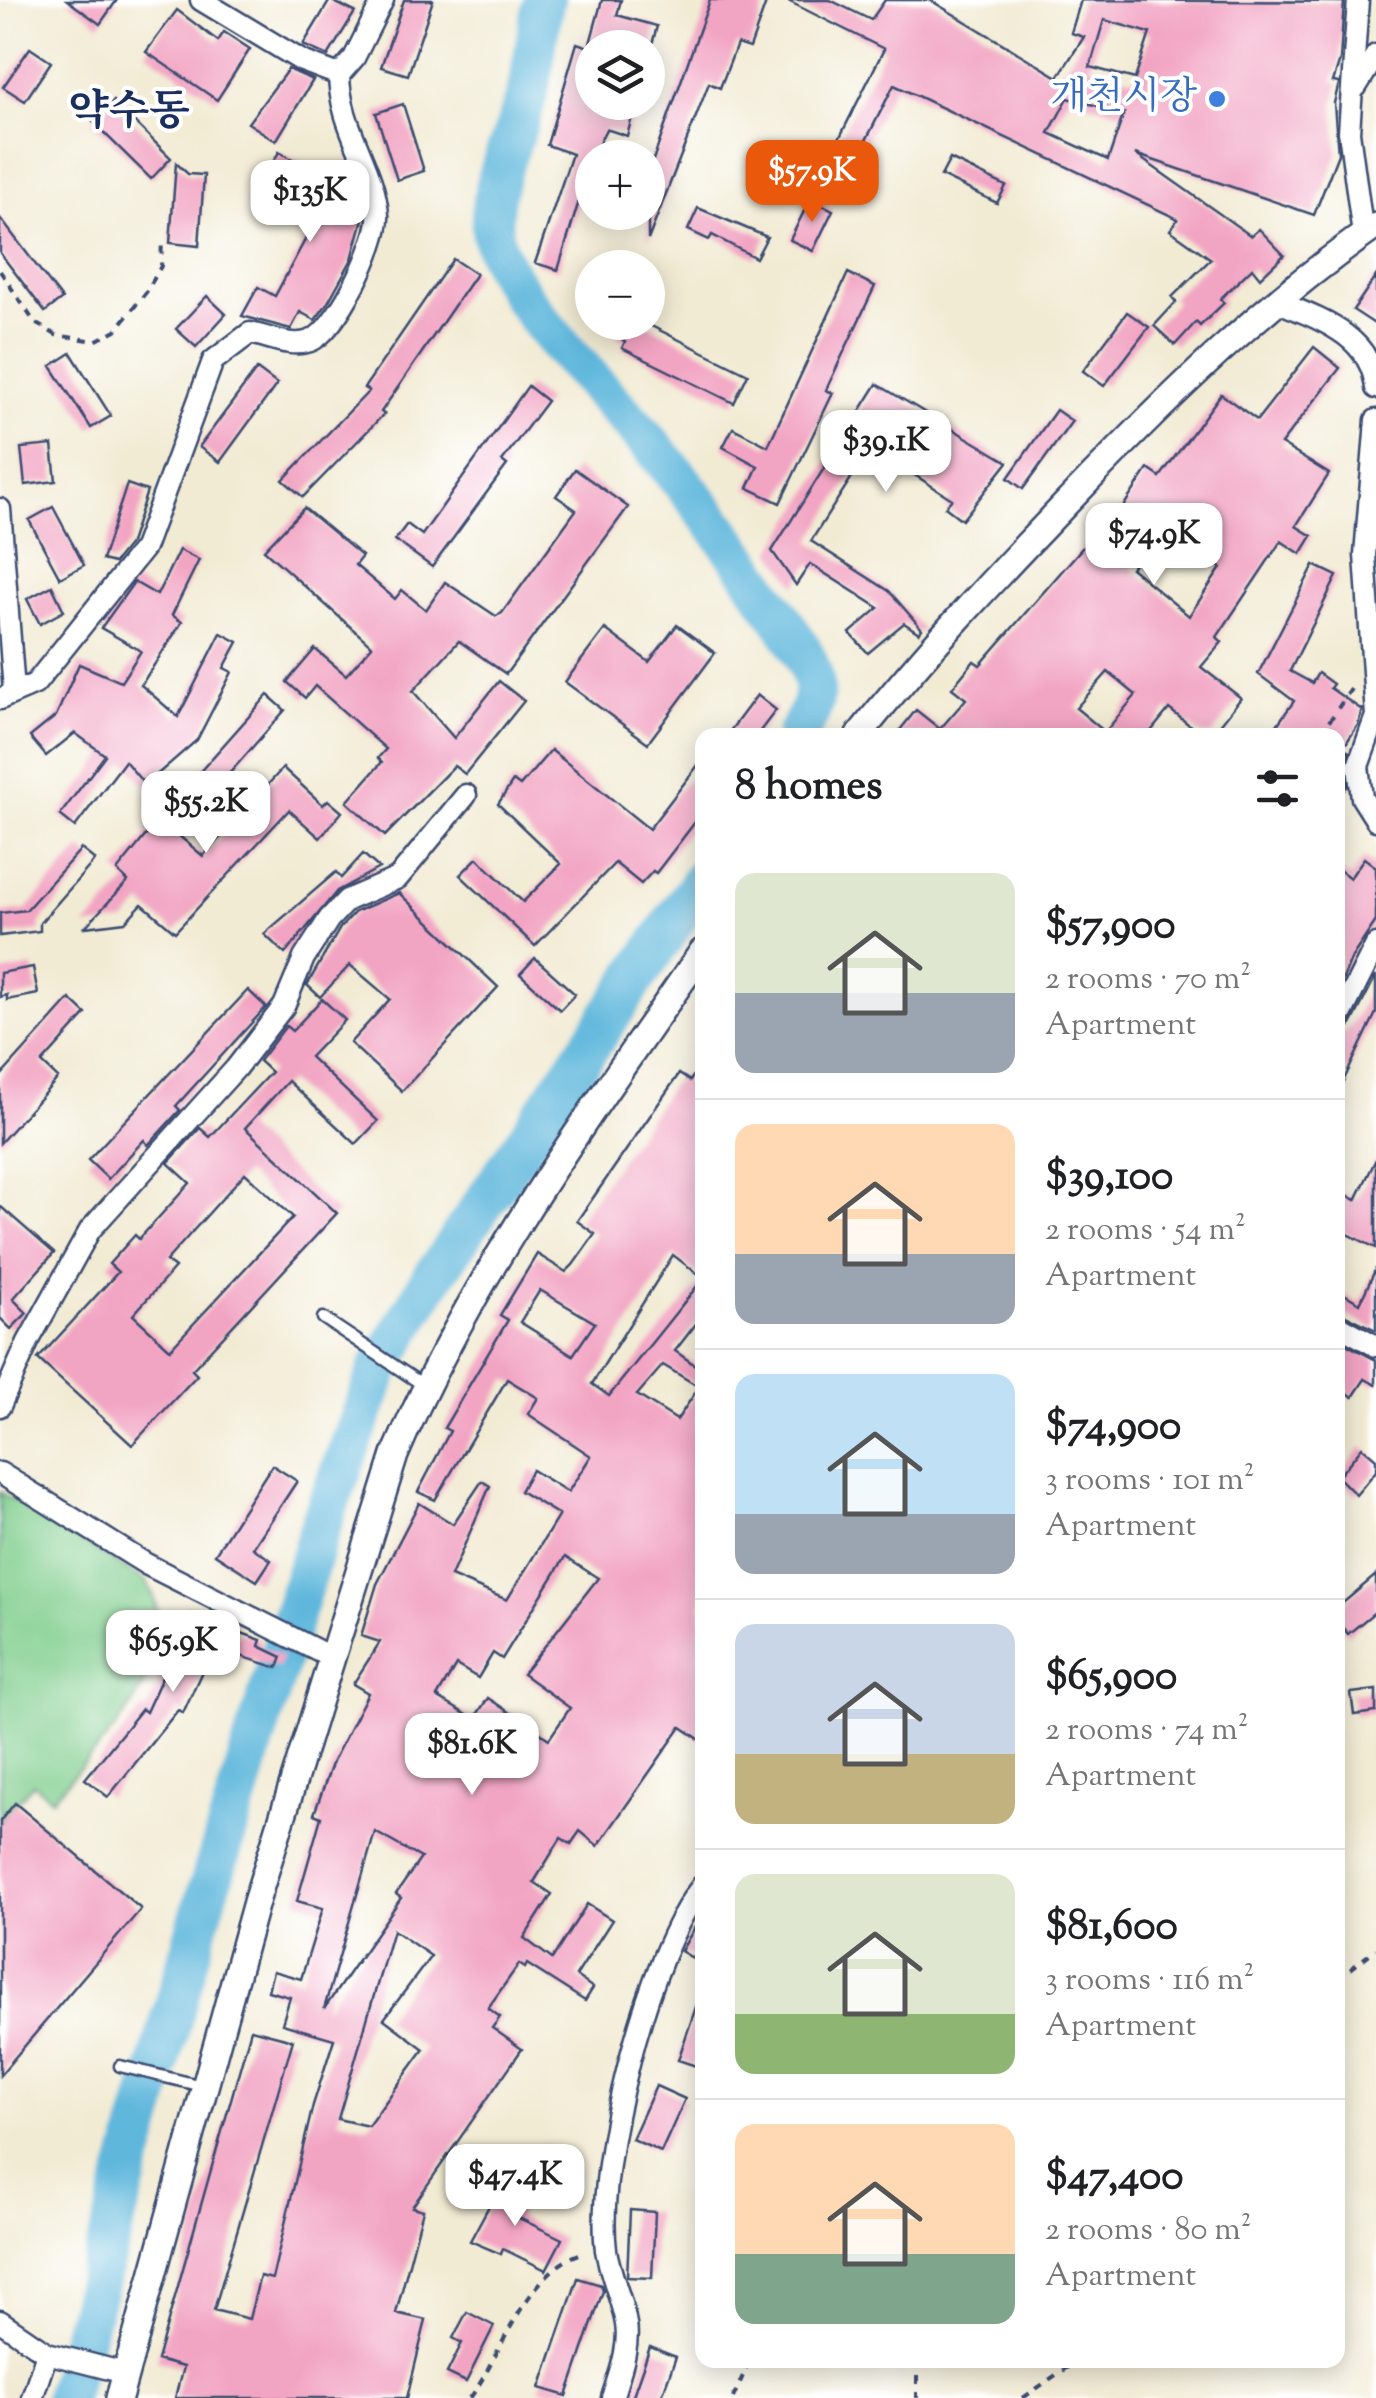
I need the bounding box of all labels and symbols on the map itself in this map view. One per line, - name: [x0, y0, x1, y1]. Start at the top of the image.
- place label: 개천시장: [1050, 72, 1197, 126]
- district label: 약수동: [68, 84, 190, 144]
- marker: 개천시장: [1206, 88, 1228, 110]
- pin: $57.9K: [731, 140, 893, 225]
- pin: $135K: [240, 160, 380, 245]
- pin: $39.1K: [805, 410, 967, 495]
- pin: $74.9K: [1073, 503, 1235, 588]
- pin: $55.2K: [125, 771, 287, 856]
- pin: $65.9K: [92, 1610, 254, 1695]
- pin: $81.6K: [391, 1713, 553, 1798]
- pin: $47.4K: [434, 2144, 596, 2229]

